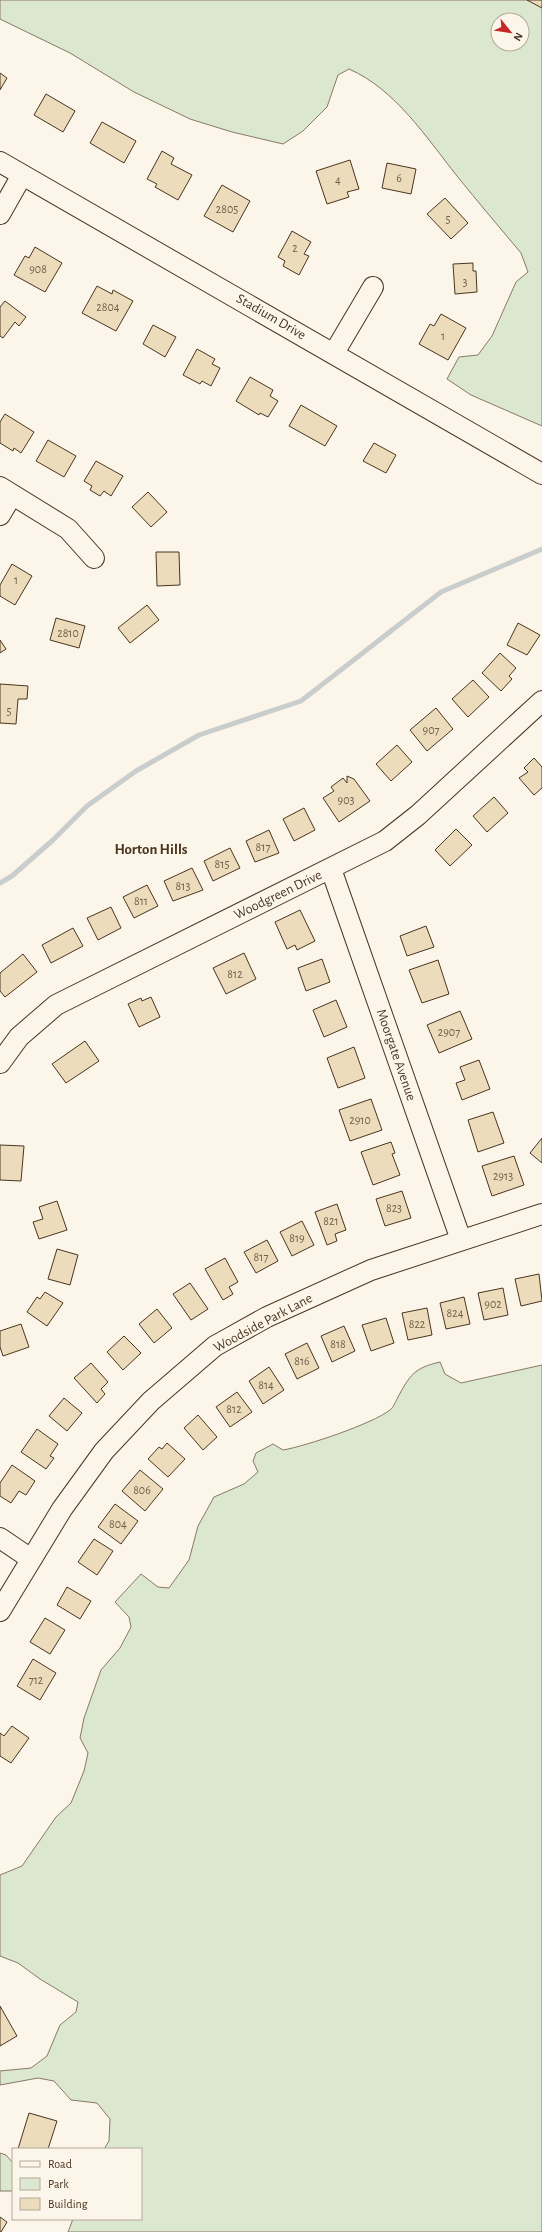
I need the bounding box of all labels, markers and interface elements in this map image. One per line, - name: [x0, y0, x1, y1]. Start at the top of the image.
- north arrow: [490, 12, 530, 52]
- text: N: [512, 31, 525, 43]
- house number: 6: [396, 172, 402, 184]
- house number: 4: [335, 174, 341, 186]
- house number: 2805: [216, 203, 238, 215]
- house number: 5: [445, 213, 451, 225]
- house number: 2: [292, 242, 298, 254]
- house number: 908: [29, 263, 47, 275]
- house number: 3: [463, 276, 468, 288]
- street label: Stadium Drive: [234, 291, 308, 343]
- house number: 2804: [96, 301, 120, 313]
- house number: 1: [441, 330, 445, 342]
- house number: 1: [14, 574, 18, 586]
- house number: 2810: [57, 627, 79, 639]
- house number: 5: [6, 705, 12, 717]
- house number: 907: [423, 724, 439, 736]
- house number: 903: [338, 794, 355, 806]
- house number: 817: [256, 841, 270, 853]
- district label: Horton Hills: [114, 842, 188, 857]
- house number: 815: [215, 858, 229, 870]
- street label: Woodgreen Drive: [232, 868, 324, 922]
- house number: 813: [176, 880, 190, 892]
- house number: 811: [134, 895, 148, 907]
- house number: 812: [227, 968, 243, 980]
- street label: Moorgate Avenue: [374, 1007, 418, 1103]
- house number: 2907: [438, 1026, 460, 1038]
- house number: 2910: [349, 1114, 371, 1126]
- house number: 2913: [493, 1170, 513, 1182]
- house number: 823: [386, 1202, 402, 1214]
- house number: 821: [323, 1215, 339, 1227]
- house number: 819: [289, 1232, 305, 1244]
- house number: 817: [254, 1251, 268, 1263]
- street label: Woodside Park Lane: [211, 1291, 315, 1355]
- house number: 902: [484, 1298, 502, 1310]
- house number: 824: [447, 1307, 464, 1319]
- house number: 822: [409, 1318, 426, 1330]
- house number: 818: [330, 1338, 346, 1350]
- house number: 816: [294, 1355, 310, 1367]
- house number: 814: [258, 1379, 274, 1391]
- house number: 812: [226, 1403, 242, 1415]
- house number: 806: [133, 1484, 151, 1496]
- house number: 804: [109, 1518, 127, 1530]
- house number: 712: [29, 1674, 44, 1686]
- legend: [12, 2148, 142, 2220]
- text: Road: [48, 2158, 72, 2170]
- text: Park: [48, 2178, 69, 2190]
- text: Building: [48, 2198, 88, 2210]

